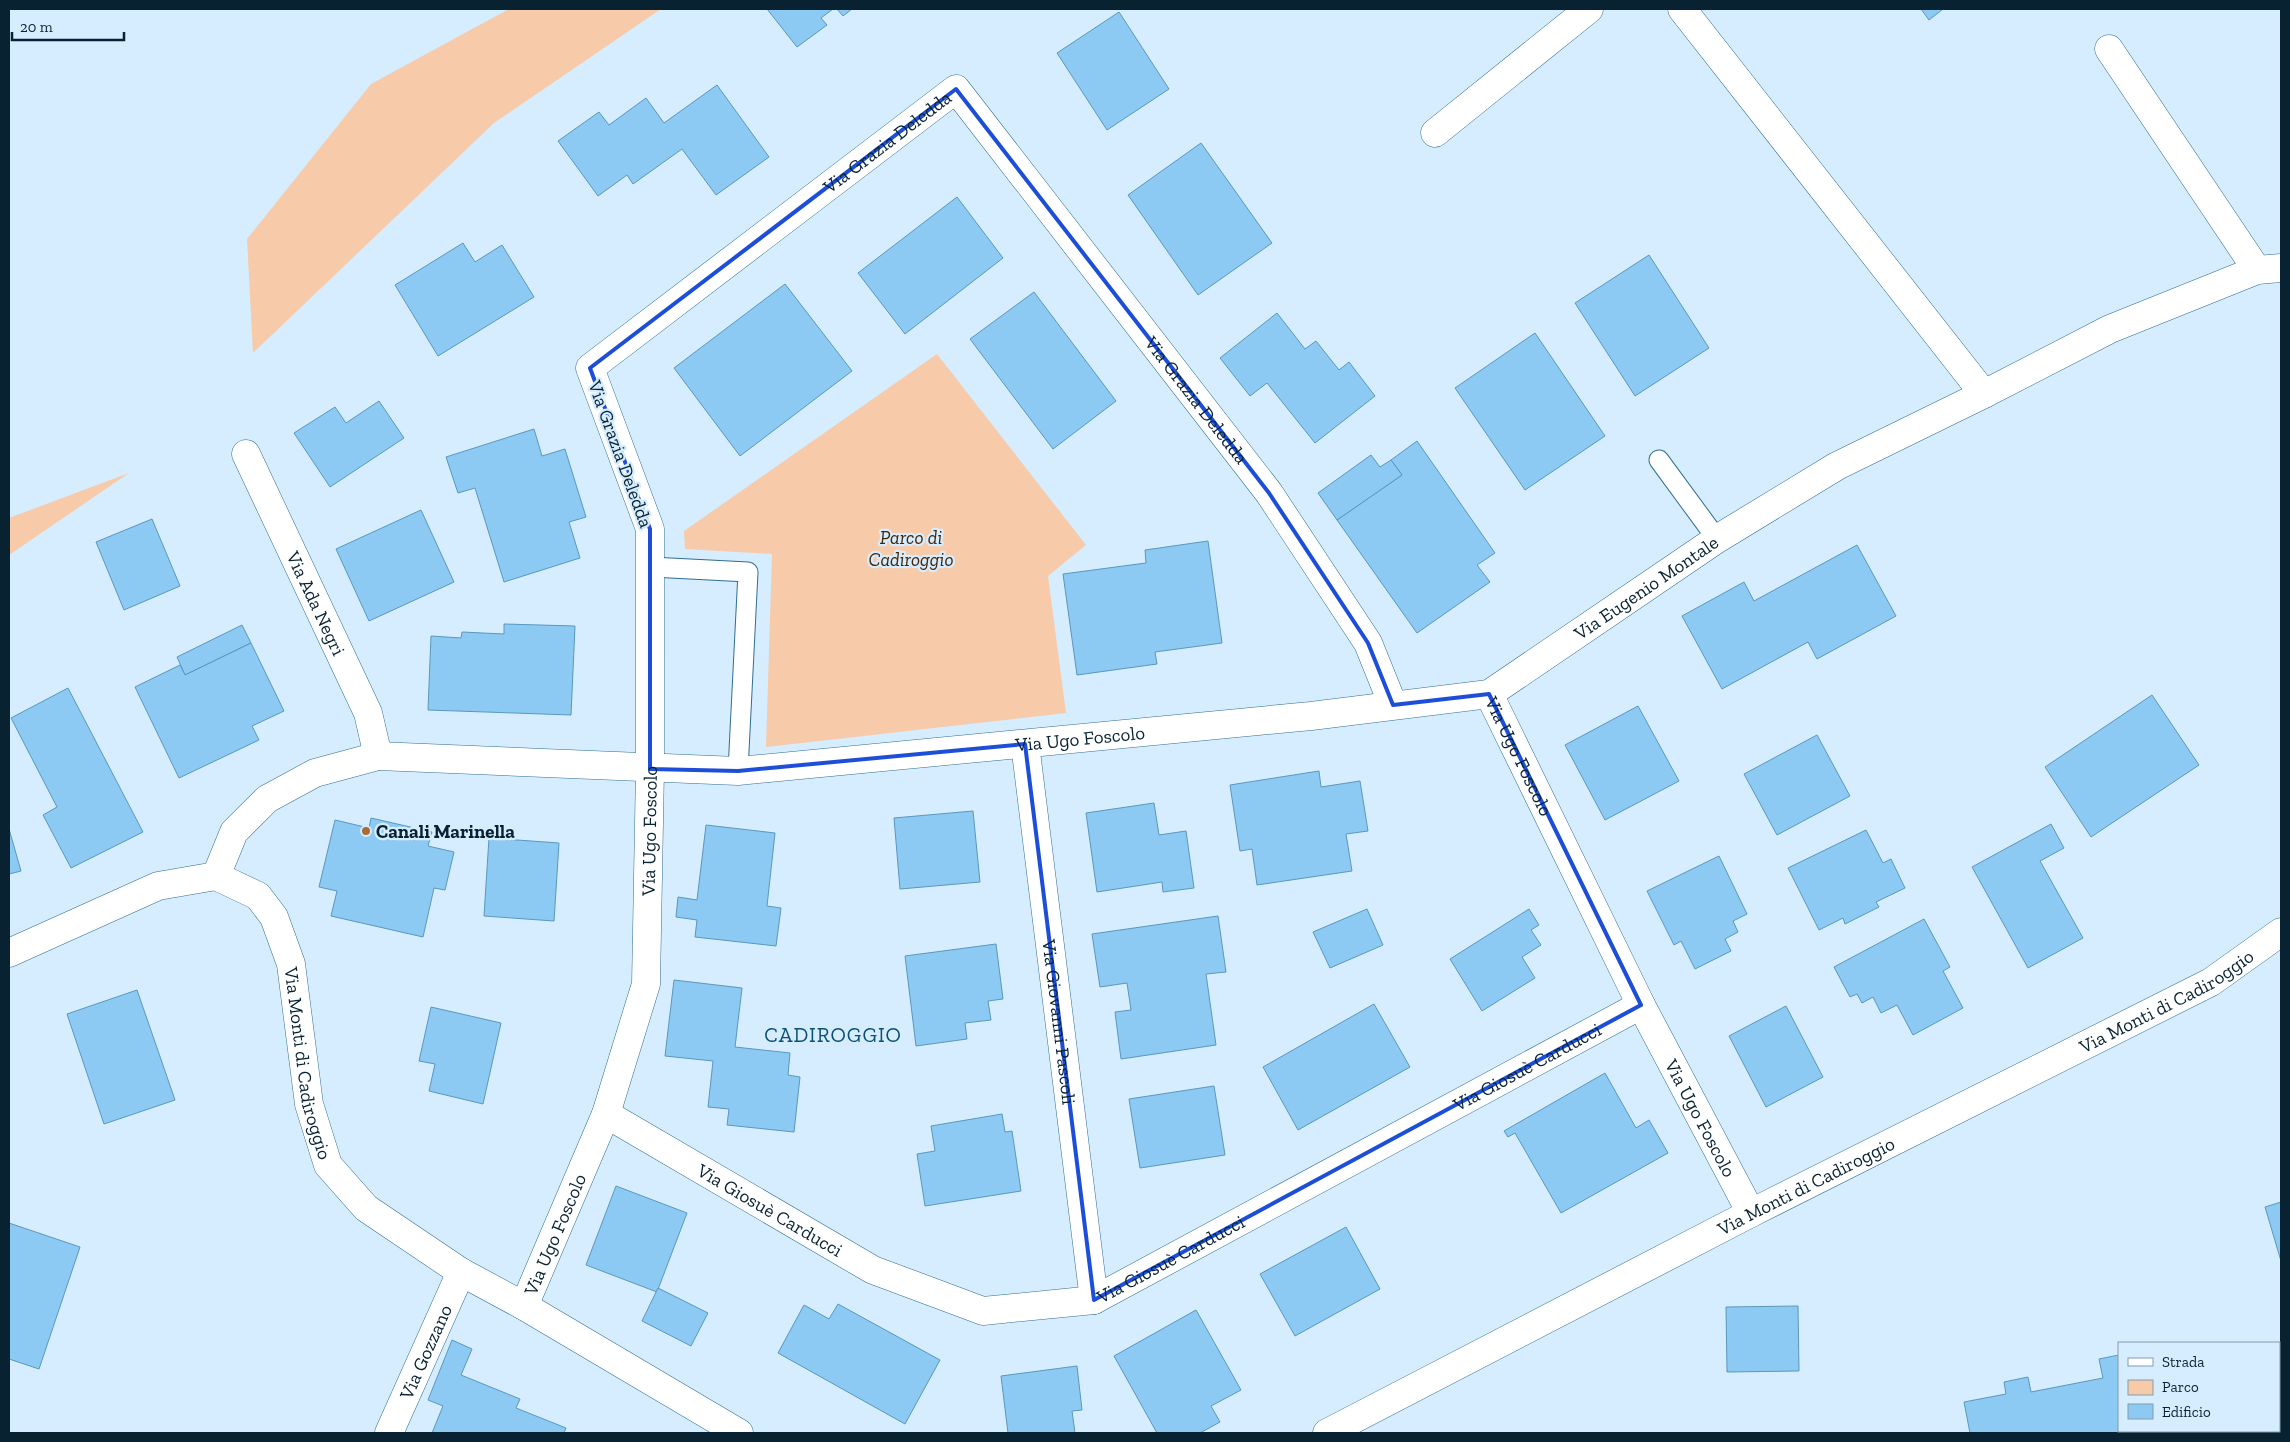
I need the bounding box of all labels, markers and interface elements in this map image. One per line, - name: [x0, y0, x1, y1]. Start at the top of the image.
- scale bar: [12, 10, 125, 42]
- text: 20 m: [20, 18, 53, 36]
- street label: Via Grazia Deledda: [818, 86, 956, 199]
- street label: Via Grazia Deledda: [1139, 331, 1253, 468]
- street label: Via Grazia Deledda: [583, 376, 658, 531]
- park label: Parco di Cadiroggio: [868, 526, 954, 571]
- street label: Via Eugenio Montale: [1569, 531, 1723, 646]
- street label: Via Ada Negri: [281, 547, 350, 659]
- street label: Via Ugo Foscolo: [1480, 692, 1558, 820]
- street label: Via Ugo Foscolo: [1013, 721, 1146, 756]
- street label: Via Ugo Foscolo: [637, 765, 662, 897]
- place label: Canali Marinella: [376, 820, 515, 843]
- marker: Canali Marinella: [360, 825, 372, 837]
- street label: Via Giovanni Pascoli: [1037, 937, 1081, 1106]
- street label: Via Monti di Cadiroggio: [2075, 944, 2258, 1059]
- street label: Via Monti di Cadiroggio: [279, 965, 337, 1163]
- street label: Via Giosuè Carducci: [1448, 1018, 1605, 1117]
- district label: CADIROGGIO: [764, 1022, 902, 1047]
- street label: Via Ugo Foscolo: [1659, 1055, 1741, 1181]
- street label: Via Monti di Cadiroggio: [1713, 1132, 1899, 1241]
- street label: Via Giosuè Carducci: [692, 1158, 847, 1262]
- street label: Via Ugo Foscolo: [519, 1170, 591, 1300]
- street label: Via Giosuè Carducci: [1092, 1210, 1249, 1309]
- street label: Via Gozzano: [394, 1301, 457, 1404]
- legend: [2118, 1342, 2280, 1432]
- text: Strada: [2162, 1353, 2205, 1371]
- text: Parco: [2162, 1378, 2199, 1396]
- text: Edificio: [2162, 1403, 2211, 1421]

